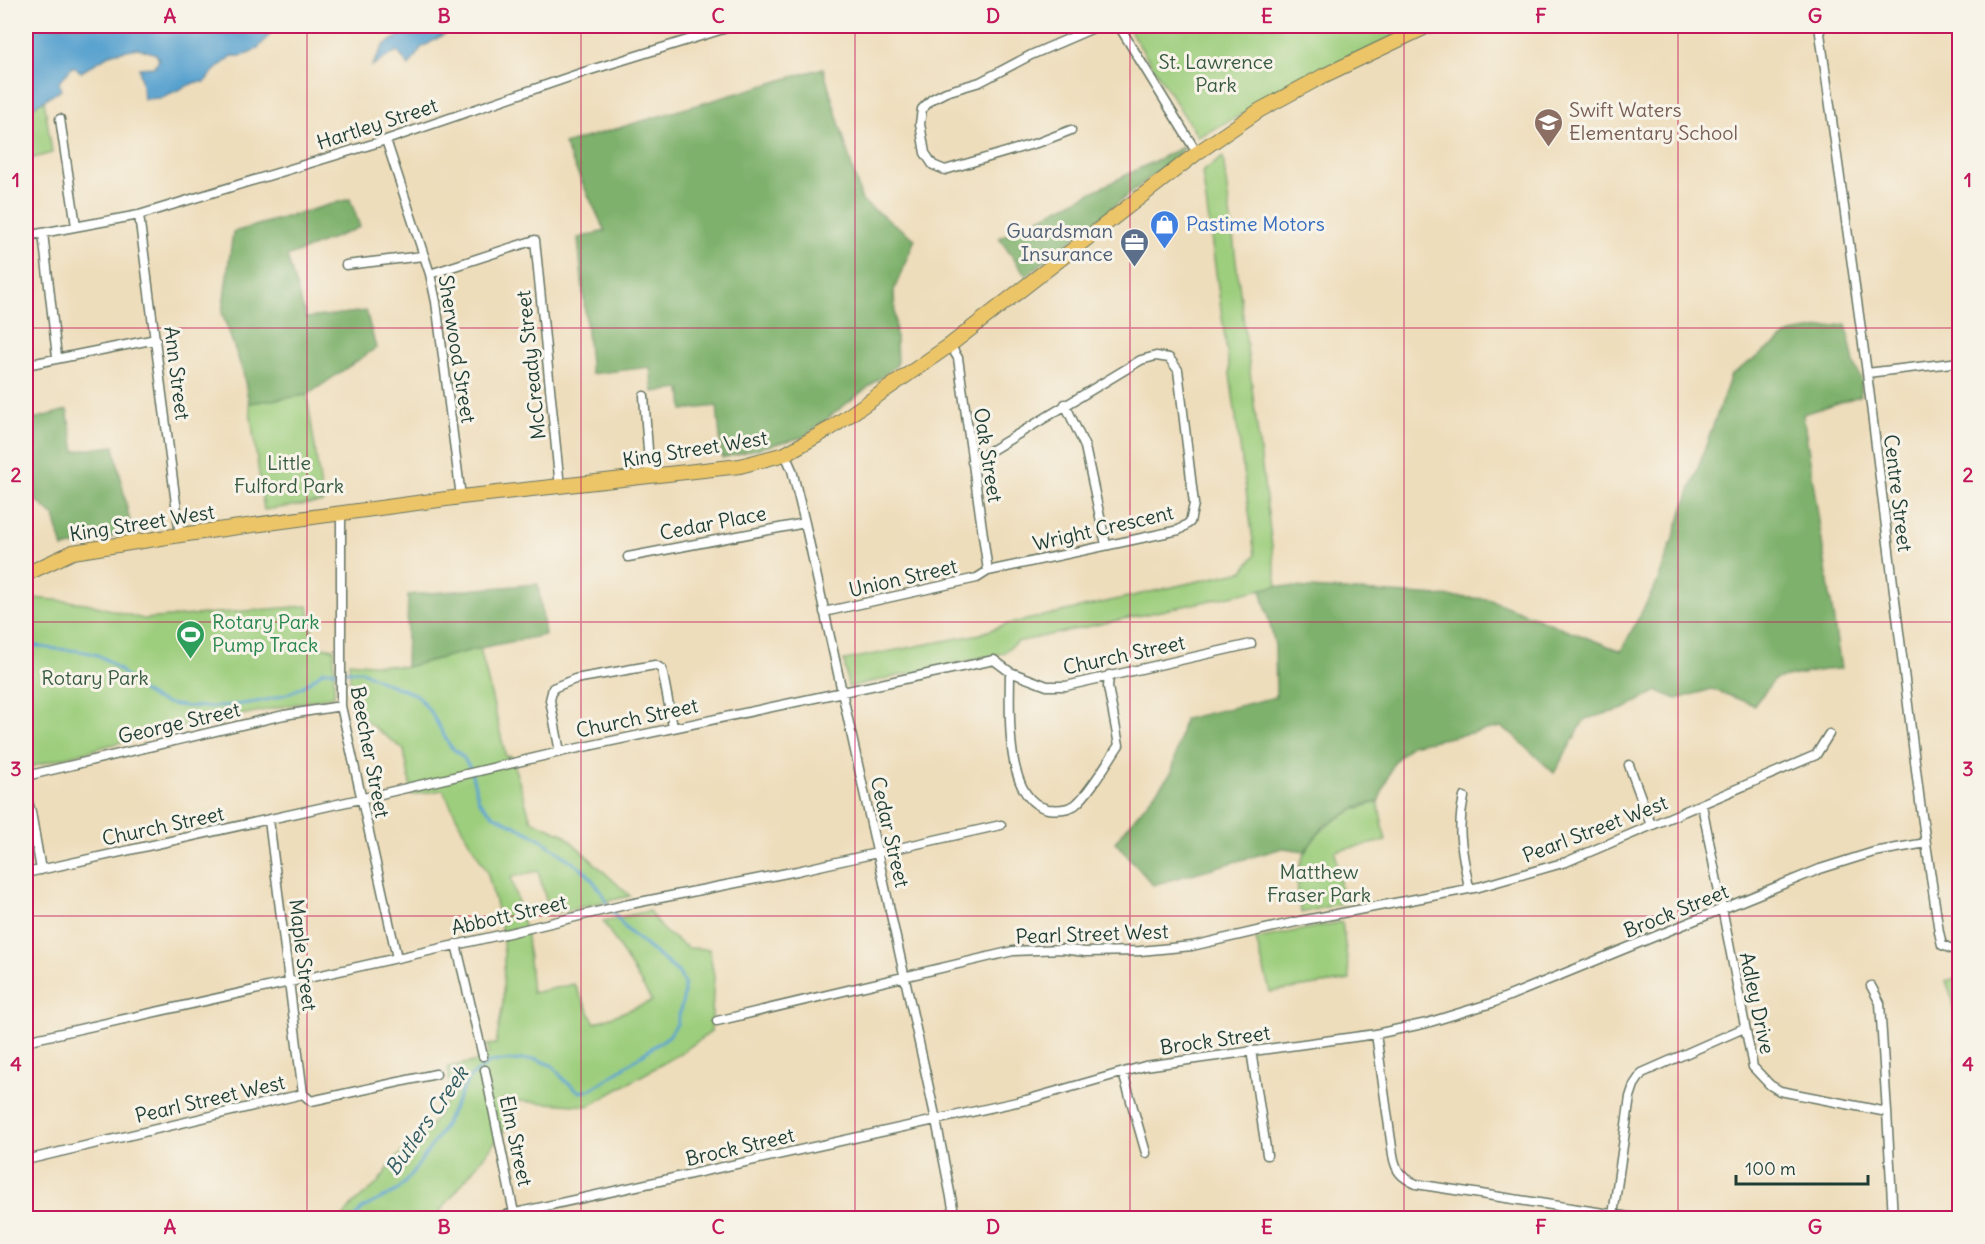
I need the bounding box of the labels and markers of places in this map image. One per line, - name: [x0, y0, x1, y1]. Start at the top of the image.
- place label: Swift Waters Elementary School: [1569, 97, 1738, 145]
- school or university icon: Swift Waters Elementary School: [1532, 106, 1564, 148]
- shop icon: Pastime Motors: [1149, 208, 1181, 250]
- place label: Pastime Motors: [1186, 211, 1325, 236]
- place label: Guardsman Insurance: [1006, 218, 1113, 266]
- office icon: Guardsman Insurance: [1118, 226, 1150, 268]
- place label: Rotary Park Pump Track: [212, 609, 319, 657]
- sports icon: Rotary Park Pump Track: [175, 618, 207, 660]

